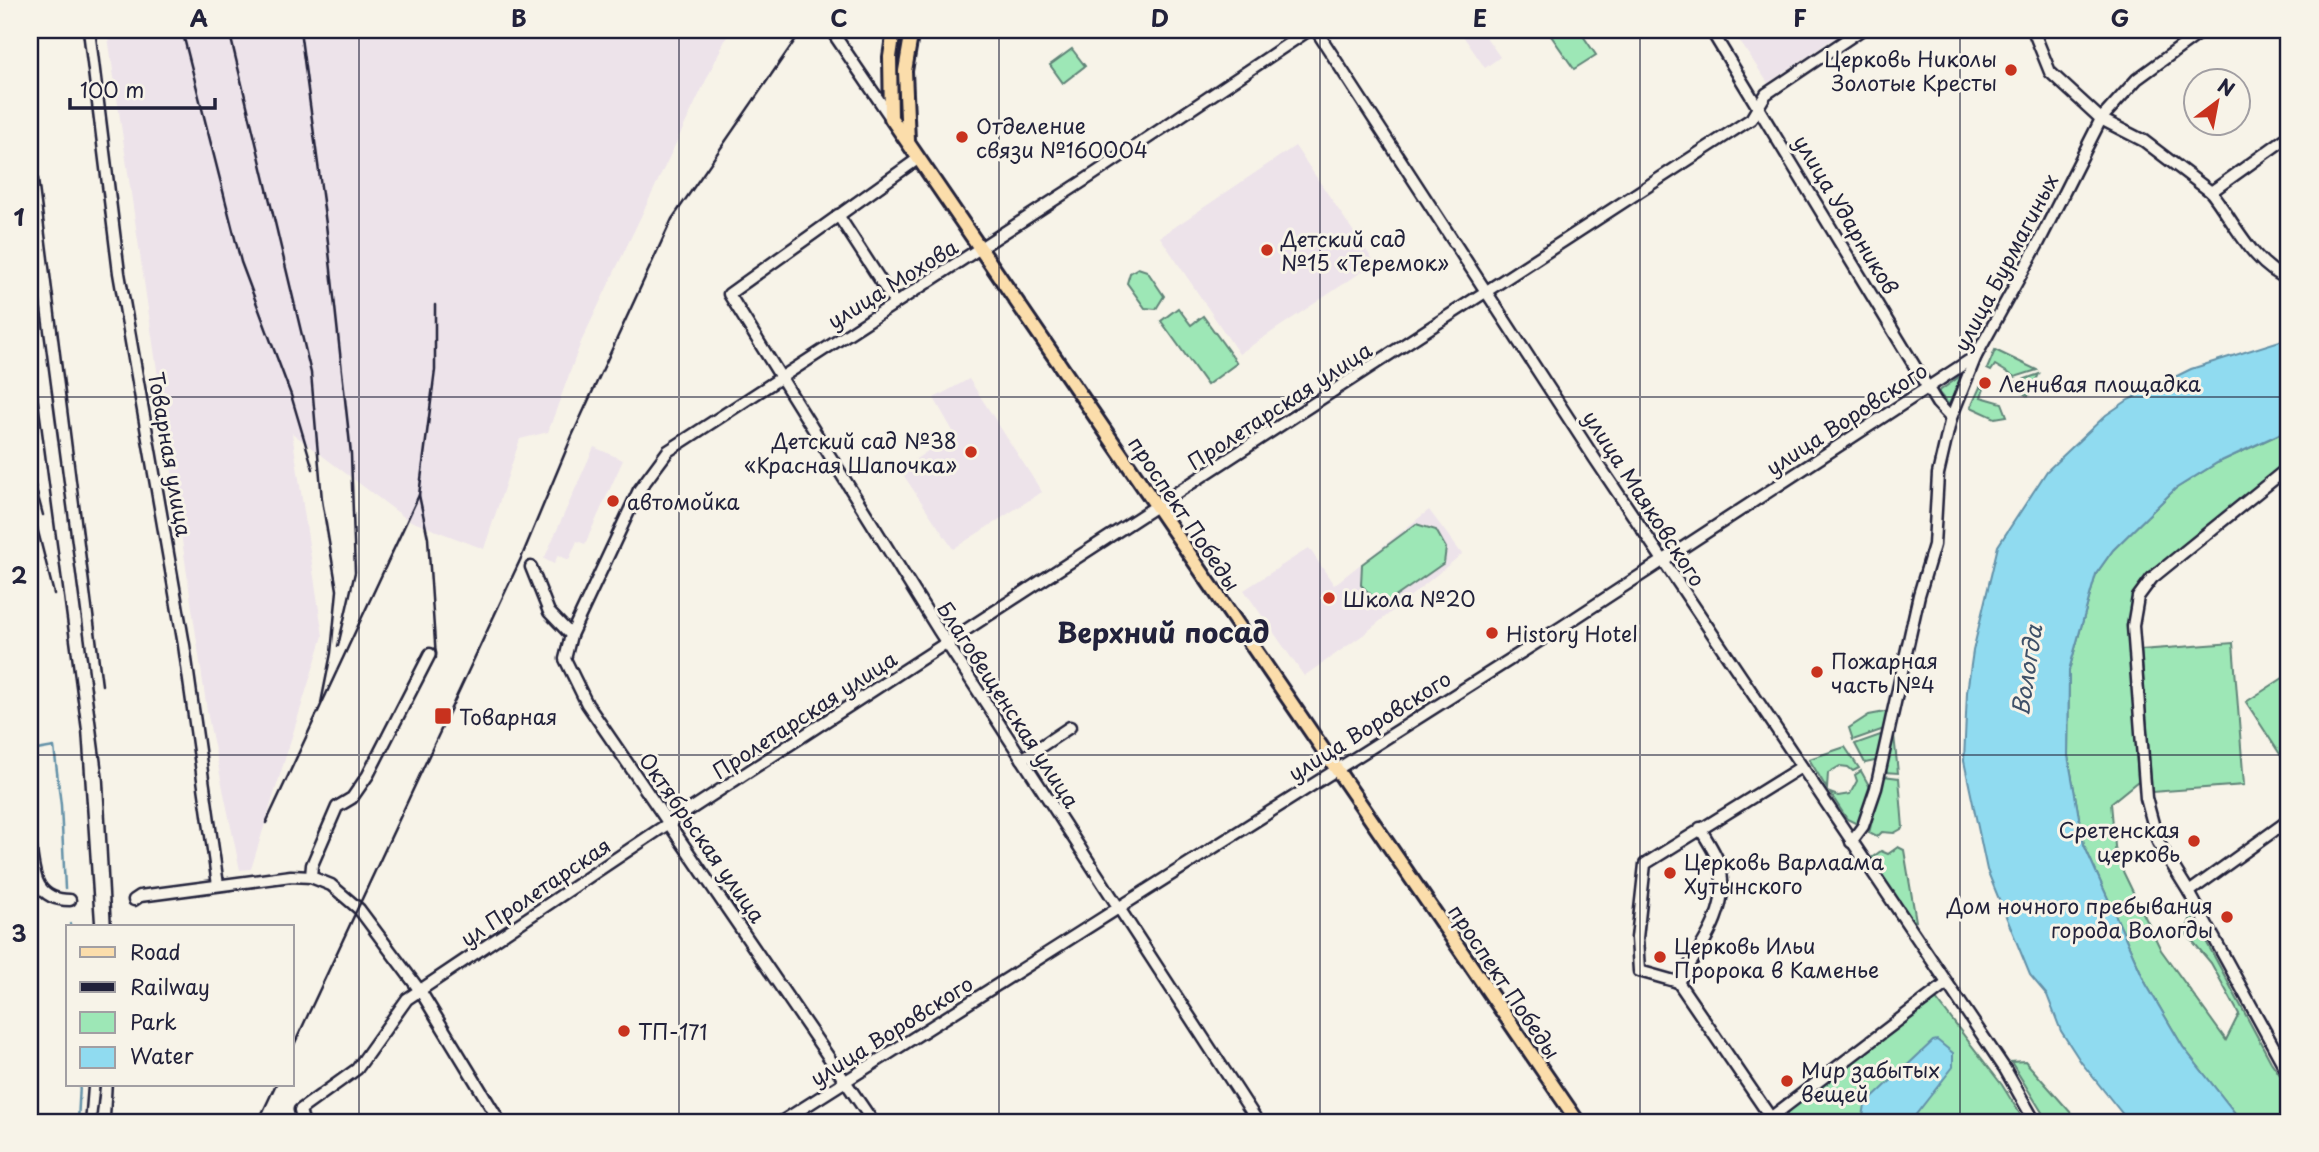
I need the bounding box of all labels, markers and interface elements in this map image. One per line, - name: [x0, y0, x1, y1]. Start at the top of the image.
- text: A: [190, 0, 208, 35]
- text: B: [511, 0, 527, 35]
- text: C: [830, 0, 848, 35]
- text: D: [1151, 0, 1169, 35]
- text: E: [1473, 0, 1487, 35]
- text: F: [1793, 0, 1807, 35]
- text: G: [2111, 0, 2129, 35]
- place label: Церковь Николы Золотые Кресты: [1824, 42, 1997, 98]
- marker: Церковь Николы Золотые Кресты: [2003, 62, 2019, 78]
- scale bar: [70, 66, 215, 110]
- north arrow: [2182, 66, 2252, 136]
- text: N: [2213, 71, 2240, 103]
- text: 100 m: [80, 73, 144, 105]
- place label: Отделение связи №160004: [976, 109, 1148, 165]
- street label: улица Ударников: [1787, 128, 1907, 300]
- marker: Отделение связи №160004: [954, 129, 970, 145]
- street label: улица Бурмагиных: [1945, 167, 2065, 357]
- text: 1: [14, 199, 25, 234]
- place label: Детский сад №15 «Теремок»: [1280, 222, 1449, 278]
- street label: улица Мохова: [820, 230, 964, 336]
- marker: Детский сад №15 «Теремок»: [1259, 242, 1275, 258]
- street label: Пролетарская улица: [1180, 333, 1378, 477]
- street label: улица Воровского: [1759, 354, 1933, 482]
- place label: Ленивая площадка: [1999, 367, 2201, 399]
- street label: Товарная улица: [141, 369, 201, 540]
- marker: Ленивая площадка: [1977, 375, 1993, 391]
- street label: улица Маяковского: [1576, 403, 1714, 593]
- place label: Детский сад №38 «Красная Шапочка»: [744, 424, 957, 480]
- street label: проспект Победы: [1121, 429, 1249, 597]
- marker: Детский сад №38 «Красная Шапочка»: [963, 444, 979, 460]
- place label: автомойка: [627, 485, 740, 517]
- marker: автомойка: [605, 493, 621, 509]
- text: 2: [11, 557, 27, 592]
- place label: Школа №20: [1343, 582, 1476, 614]
- marker: Школа №20: [1321, 590, 1337, 606]
- street label: Благовещенская улица: [930, 594, 1089, 815]
- district label: Верхний посад: [1057, 610, 1270, 653]
- place label: History Hotel: [1506, 617, 1638, 649]
- water label: Вологда: [2002, 621, 2051, 718]
- marker: History Hotel: [1484, 625, 1500, 641]
- street label: Пролетарская улица: [705, 642, 903, 786]
- place label: Пожарная часть №4: [1831, 644, 1938, 700]
- street label: улица Воровского: [1281, 662, 1457, 788]
- marker: Пожарная часть №4: [1809, 664, 1825, 680]
- place label: Товарная: [459, 700, 557, 732]
- marker: Товарная: [433, 706, 453, 726]
- street label: Октябрьская улица: [632, 745, 774, 930]
- place label: Сретенская церковь: [2059, 813, 2180, 869]
- street label: ул Пролетарская: [453, 829, 617, 953]
- marker: Сретенская церковь: [2186, 833, 2202, 849]
- place label: Церковь Варлаама Хутынского: [1684, 845, 1885, 901]
- marker: Церковь Варлаама Хутынского: [1662, 865, 1678, 881]
- place label: Дом ночного пребывания города Вологды: [1946, 889, 2213, 945]
- street label: проспект Победы: [1441, 897, 1569, 1065]
- marker: Дом ночного пребывания города Вологды: [2219, 909, 2235, 925]
- text: 3: [11, 915, 27, 950]
- legend: [66, 925, 294, 1086]
- place label: Церковь Ильи Пророка в Каменье: [1674, 929, 1879, 985]
- text: Road: [130, 935, 181, 967]
- marker: Церковь Ильи Пророка в Каменье: [1652, 949, 1668, 965]
- street label: улица Воровского: [803, 967, 979, 1093]
- text: Railway: [130, 970, 210, 1002]
- text: Park: [130, 1005, 177, 1037]
- place label: ТП-171: [638, 1015, 708, 1047]
- marker: ТП-171: [616, 1023, 632, 1039]
- text: Water: [130, 1039, 194, 1071]
- place label: Мир забытых вещей: [1801, 1053, 1940, 1109]
- marker: Мир забытых вещей: [1779, 1073, 1795, 1089]

